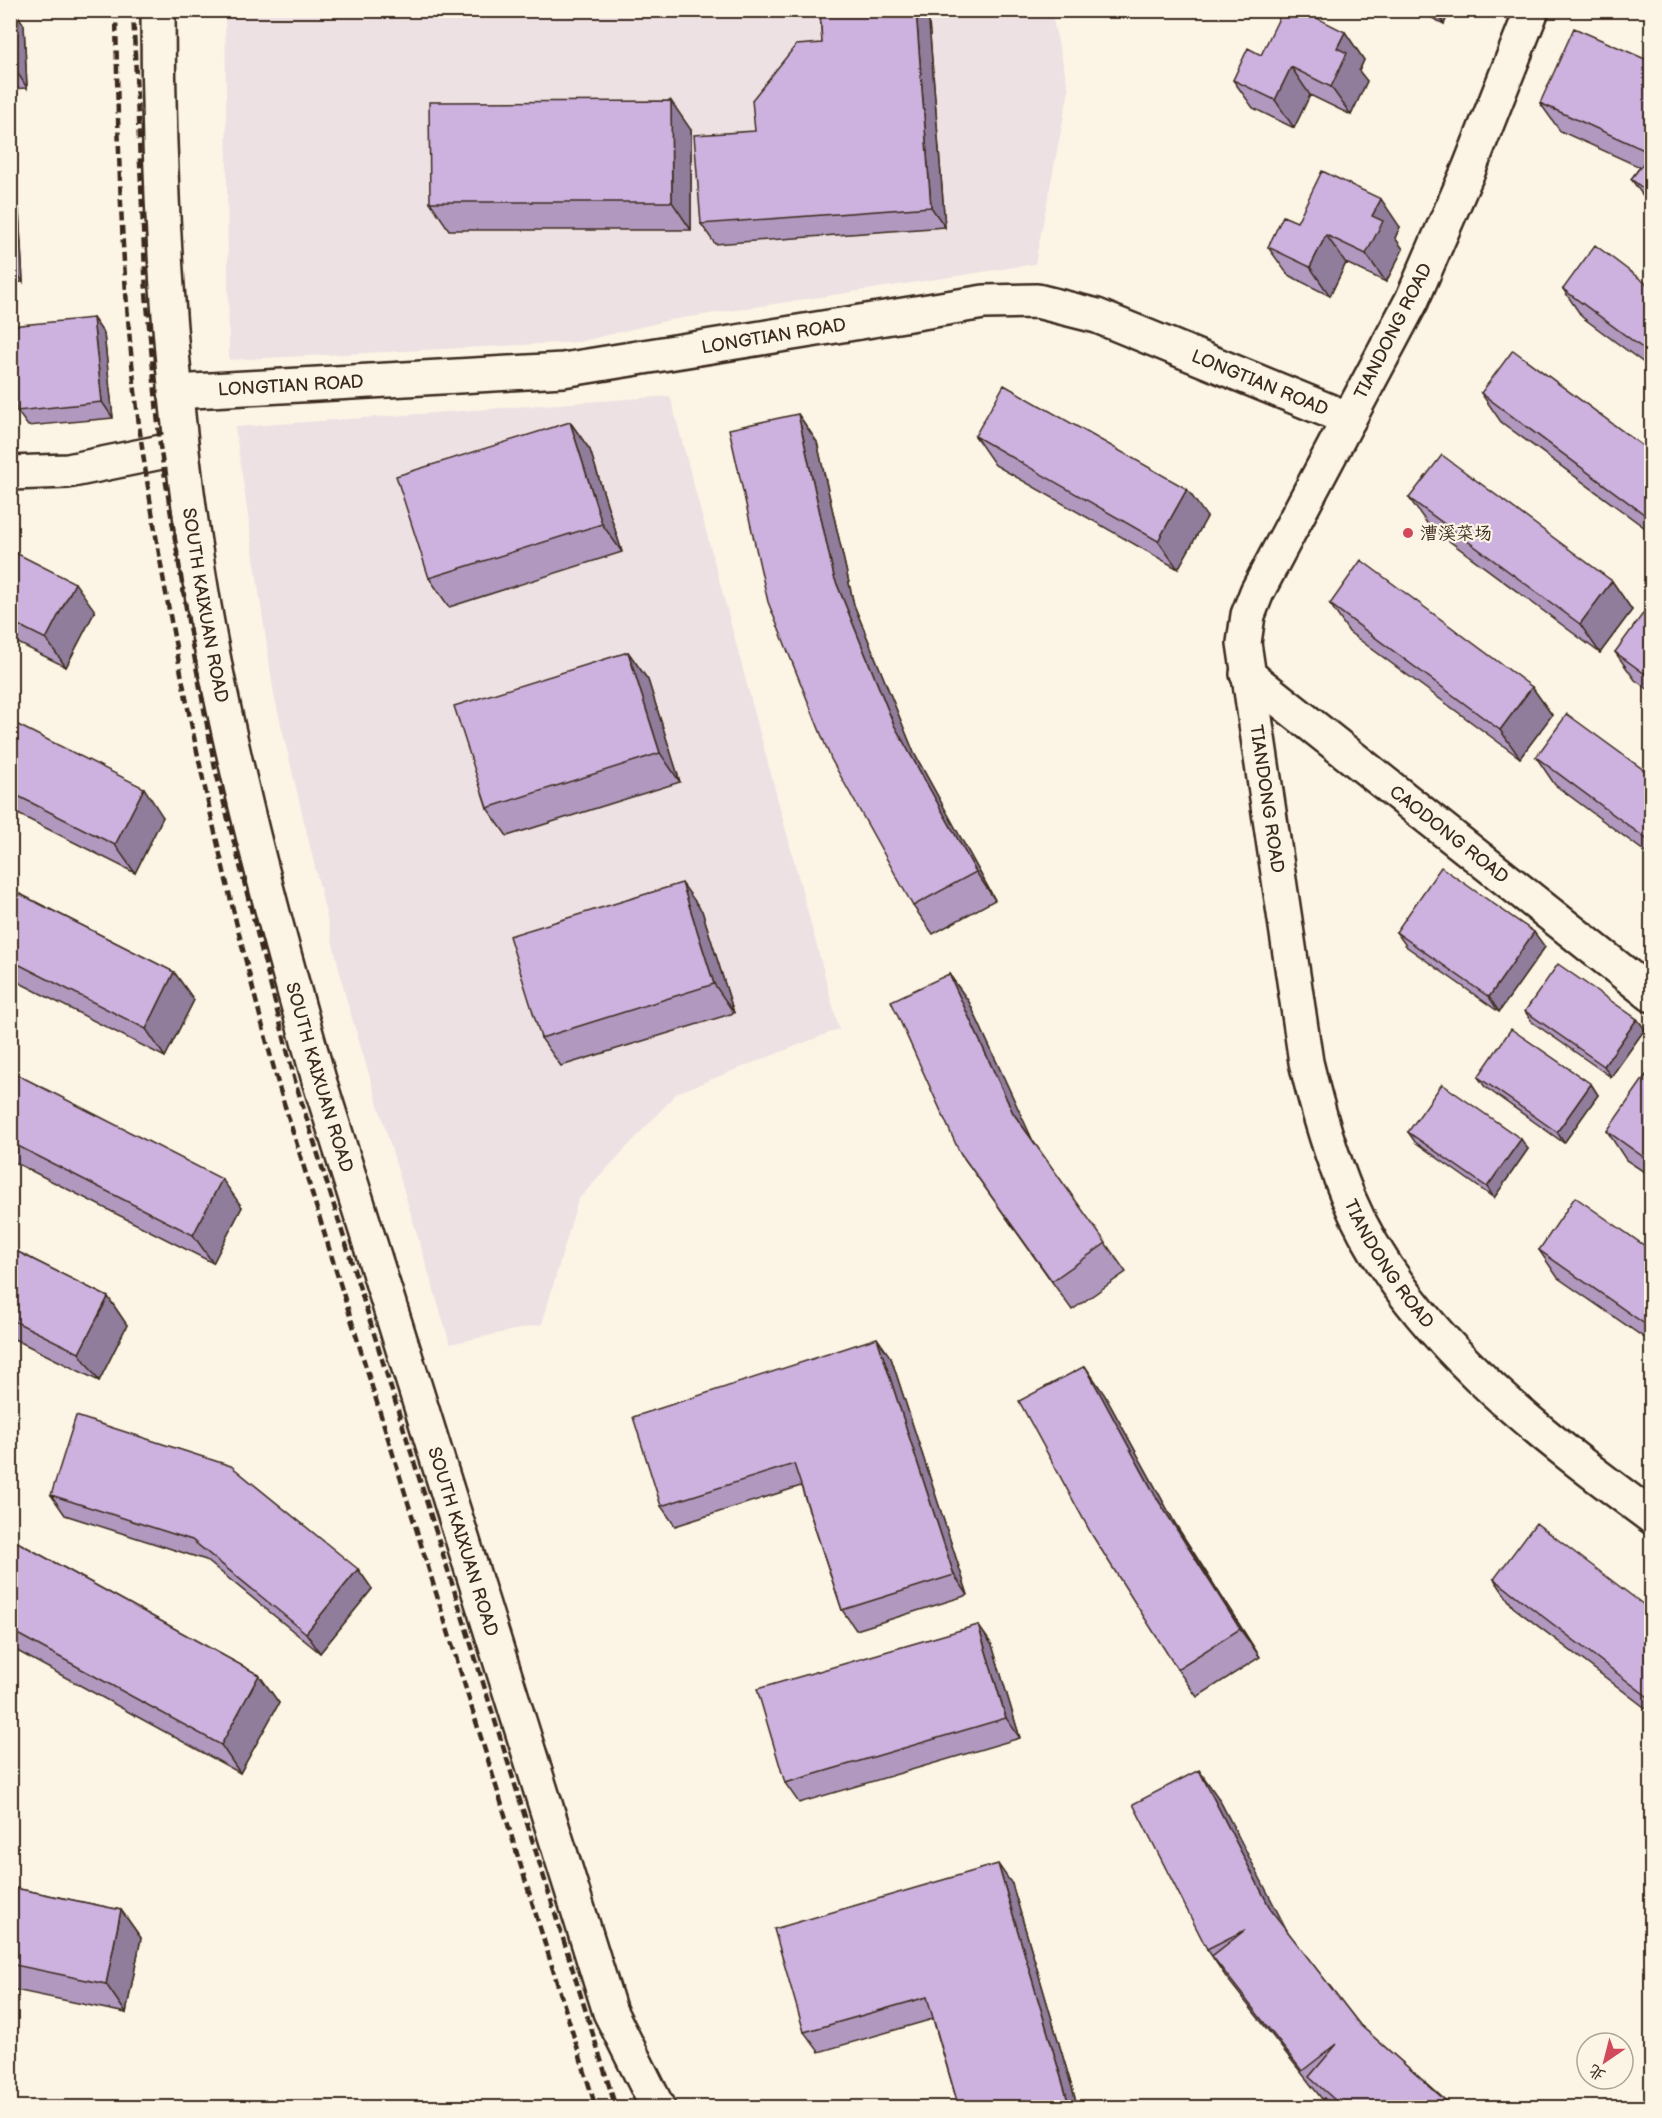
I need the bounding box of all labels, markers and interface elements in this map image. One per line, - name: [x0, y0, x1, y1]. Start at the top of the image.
- street label: TIANDONG ROAD: [1350, 260, 1437, 403]
- street label: LONGTIAN ROAD: [700, 314, 847, 358]
- street label: LONGTIAN ROAD: [1188, 346, 1331, 420]
- street label: LONGTIAN ROAD: [217, 371, 364, 401]
- street label: SOUTH KAIXUAN ROAD: [178, 507, 232, 705]
- place label: 漕溪菜场: [1420, 523, 1492, 544]
- marker: 漕溪菜场: [1401, 526, 1415, 540]
- street label: TIANDONG ROAD: [1245, 723, 1288, 874]
- street label: CAODONG ROAD: [1385, 781, 1513, 888]
- street label: SOUTH KAIXUAN ROAD: [281, 980, 357, 1175]
- street label: TIANDONG ROAD: [1339, 1196, 1438, 1333]
- street label: SOUTH KAIXUAN ROAD: [423, 1444, 502, 1639]
- north arrow: [1575, 2031, 1635, 2091]
- text: 北: [1585, 2060, 1609, 2084]

